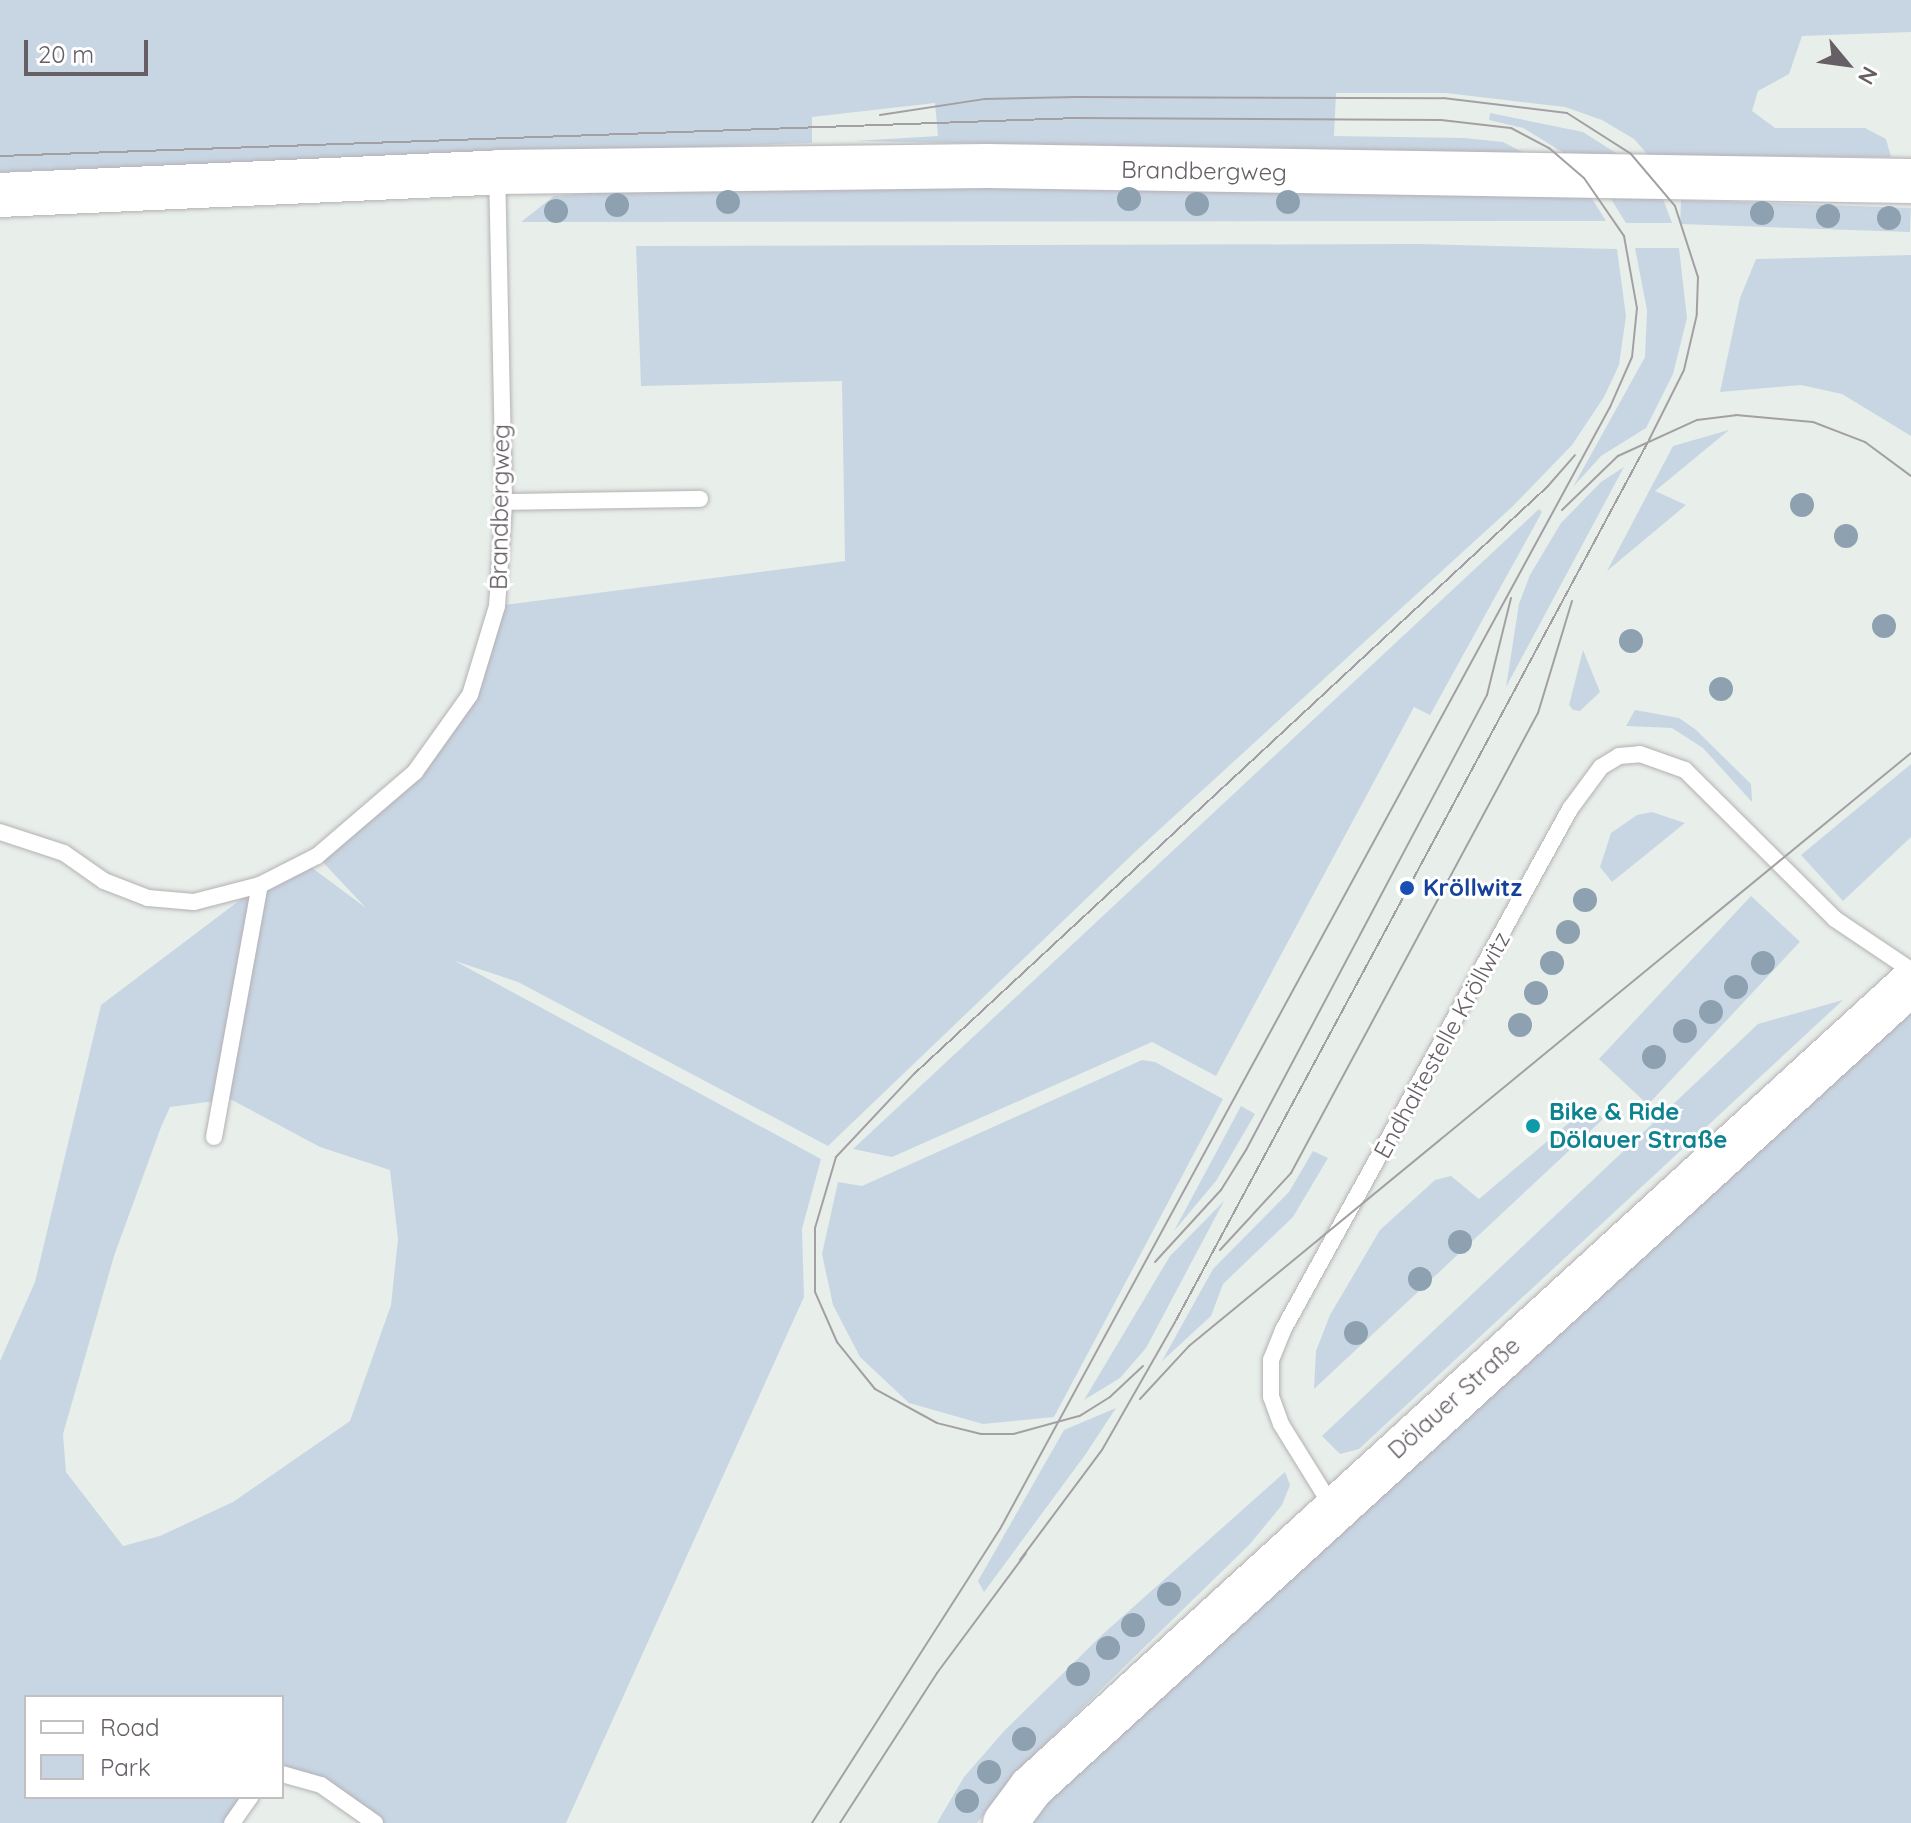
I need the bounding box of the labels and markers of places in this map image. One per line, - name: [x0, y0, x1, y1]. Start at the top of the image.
- place label: Kröllwitz: [1423, 874, 1522, 902]
- marker: Kröllwitz: [1398, 879, 1416, 897]
- place label: Bike & Ride Dölauer Straße: [1549, 1098, 1727, 1154]
- marker: Bike & Ride Dölauer Straße: [1524, 1117, 1542, 1135]

